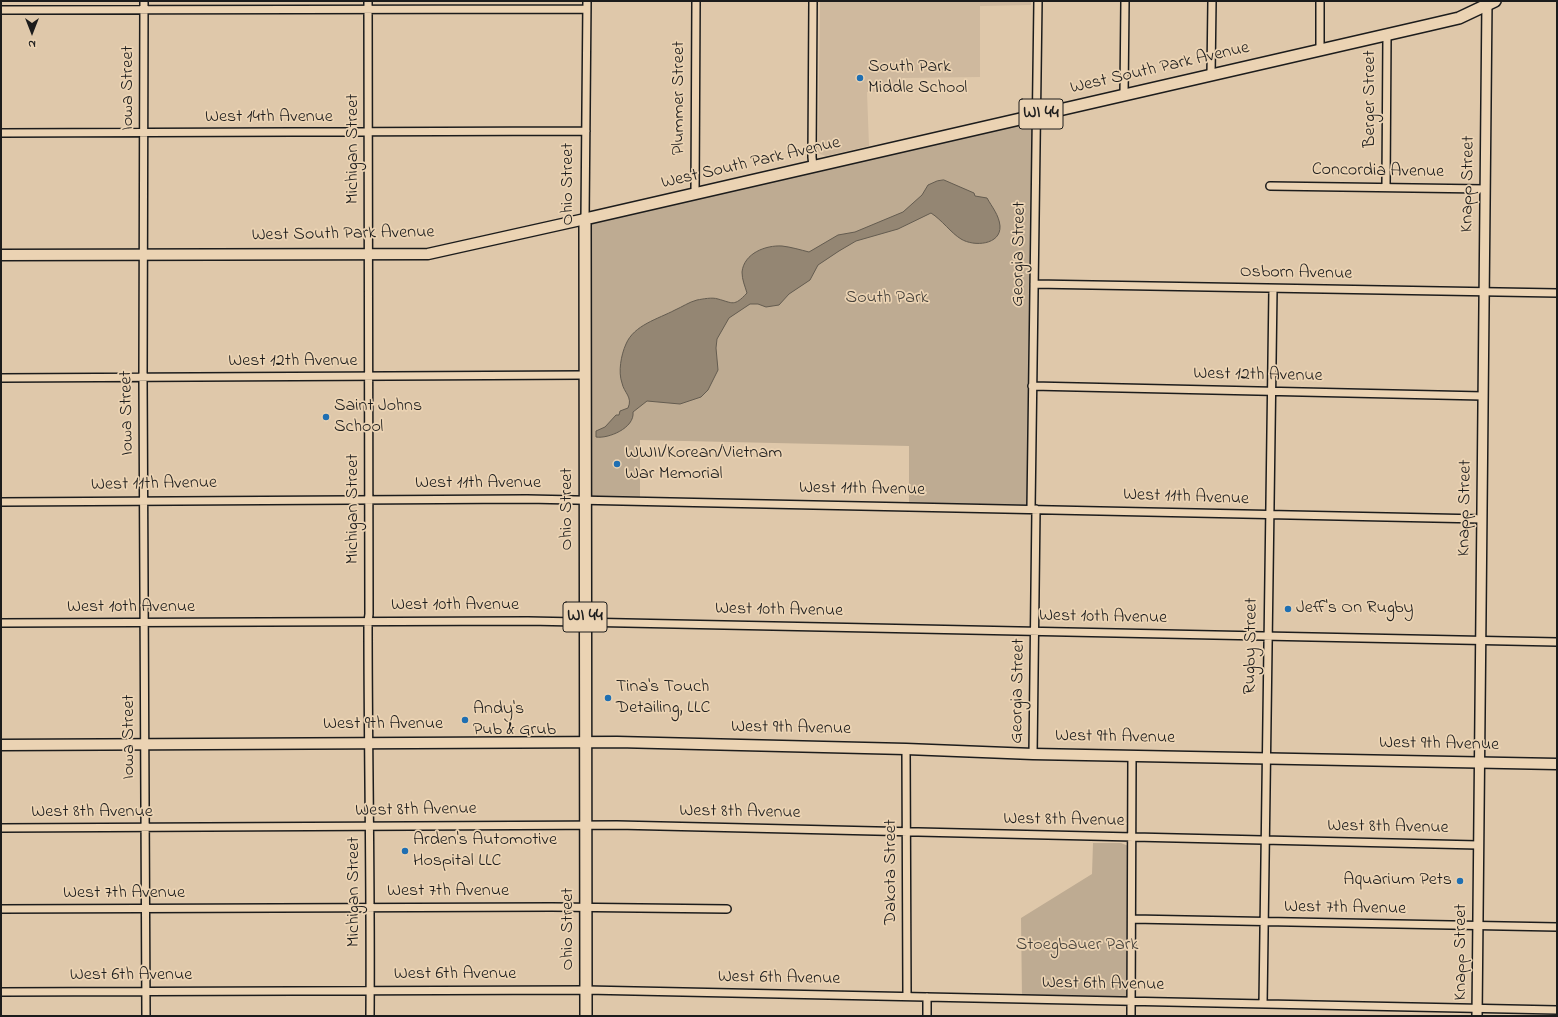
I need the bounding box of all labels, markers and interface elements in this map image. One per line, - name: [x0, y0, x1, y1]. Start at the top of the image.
- north arrow: [12, 12, 52, 52]
- text: N: [28, 36, 36, 52]
- street label: West South Park Avenue: [1069, 38, 1251, 100]
- street label: Plummer Street: [669, 41, 691, 155]
- street label: Iowa Street: [118, 46, 140, 130]
- street label: Berger Street: [1360, 50, 1382, 148]
- place label: South Park Middle School: [868, 57, 967, 100]
- marker: South Park Middle School: [855, 73, 865, 83]
- street label: Michigan Street: [343, 94, 365, 204]
- road number: WI 44: [1019, 99, 1063, 129]
- street label: West 14th Avenue: [205, 107, 333, 129]
- street label: West South Park Avenue: [660, 133, 842, 195]
- street label: Knapp Street: [1457, 135, 1481, 233]
- street label: Ohio Street: [558, 143, 580, 225]
- street label: Concordia Avenue: [1312, 160, 1444, 184]
- street label: Georgia Street: [1008, 201, 1032, 307]
- street label: West South Park Avenue: [251, 223, 435, 247]
- street label: Osborn Avenue: [1240, 262, 1352, 286]
- park label: South Park: [846, 288, 928, 310]
- street label: West 12th Avenue: [228, 351, 358, 373]
- street label: West 12th Avenue: [1193, 364, 1323, 388]
- street label: Iowa Street: [116, 370, 140, 456]
- place label: Saint Johns School: [334, 396, 422, 438]
- marker: Saint Johns School: [321, 412, 331, 422]
- place label: WWII/Korean/Vietnam War Memorial: [625, 443, 782, 486]
- street label: Michigan Street: [343, 454, 365, 564]
- marker: WWII/Korean/Vietnam War Memorial: [612, 459, 622, 469]
- street label: Knapp Street: [1454, 459, 1478, 557]
- street label: Ohio Street: [557, 468, 579, 550]
- street label: West 11th Avenue: [91, 473, 217, 497]
- street label: West 11th Avenue: [415, 473, 541, 495]
- street label: West 11th Avenue: [799, 478, 925, 502]
- street label: West 11th Avenue: [1123, 485, 1249, 511]
- street label: West 10th Avenue: [391, 595, 519, 617]
- street label: West 10th Avenue: [67, 597, 195, 619]
- street label: Rugby Street: [1240, 597, 1264, 695]
- place label: Jeff's On Rugby: [1296, 598, 1414, 620]
- street label: West 10th Avenue: [715, 599, 843, 623]
- road number: WI 44: [563, 602, 607, 632]
- marker: Jeff's On Rugby: [1283, 604, 1293, 614]
- street label: West 10th Avenue: [1039, 606, 1167, 630]
- street label: Georgia Street: [1007, 638, 1031, 744]
- place label: Tina's Touch Detailing, LLC: [616, 677, 710, 720]
- marker: Tina's Touch Detailing, LLC: [603, 693, 613, 703]
- street label: Iowa Street: [119, 695, 141, 779]
- place label: Andy's Pub & Grub: [473, 699, 556, 742]
- street label: West 9th Avenue: [323, 714, 443, 736]
- marker: Andy's Pub & Grub: [460, 715, 470, 725]
- street label: West 9th Avenue: [731, 717, 851, 741]
- street label: West 9th Avenue: [1055, 726, 1175, 750]
- street label: West 9th Avenue: [1379, 733, 1499, 757]
- street label: West 8th Avenue: [355, 799, 477, 823]
- street label: West 8th Avenue: [679, 801, 801, 825]
- street label: West 8th Avenue: [31, 802, 153, 824]
- street label: West 8th Avenue: [1003, 809, 1125, 833]
- street label: West 8th Avenue: [1327, 816, 1449, 840]
- street label: Dakota Street: [881, 819, 903, 925]
- place label: Arden's Automotive Hospital LLC: [413, 830, 557, 872]
- street label: Michigan Street: [344, 837, 366, 947]
- marker: Arden's Automotive Hospital LLC: [400, 846, 410, 856]
- place label: Aquarium Pets: [1343, 870, 1452, 892]
- marker: Aquarium Pets: [1455, 876, 1465, 886]
- street label: West 7th Avenue: [387, 881, 509, 903]
- street label: West 7th Avenue: [63, 883, 185, 905]
- street label: Ohio Street: [558, 888, 580, 970]
- street label: West 7th Avenue: [1284, 897, 1406, 921]
- street label: Knapp Street: [1451, 904, 1473, 1000]
- park label: Stoegbauer Park: [1016, 935, 1138, 957]
- street label: West 6th Avenue: [394, 964, 516, 986]
- street label: West 6th Avenue: [70, 965, 192, 987]
- street label: West 6th Avenue: [718, 967, 840, 991]
- street label: West 6th Avenue: [1042, 973, 1164, 997]

